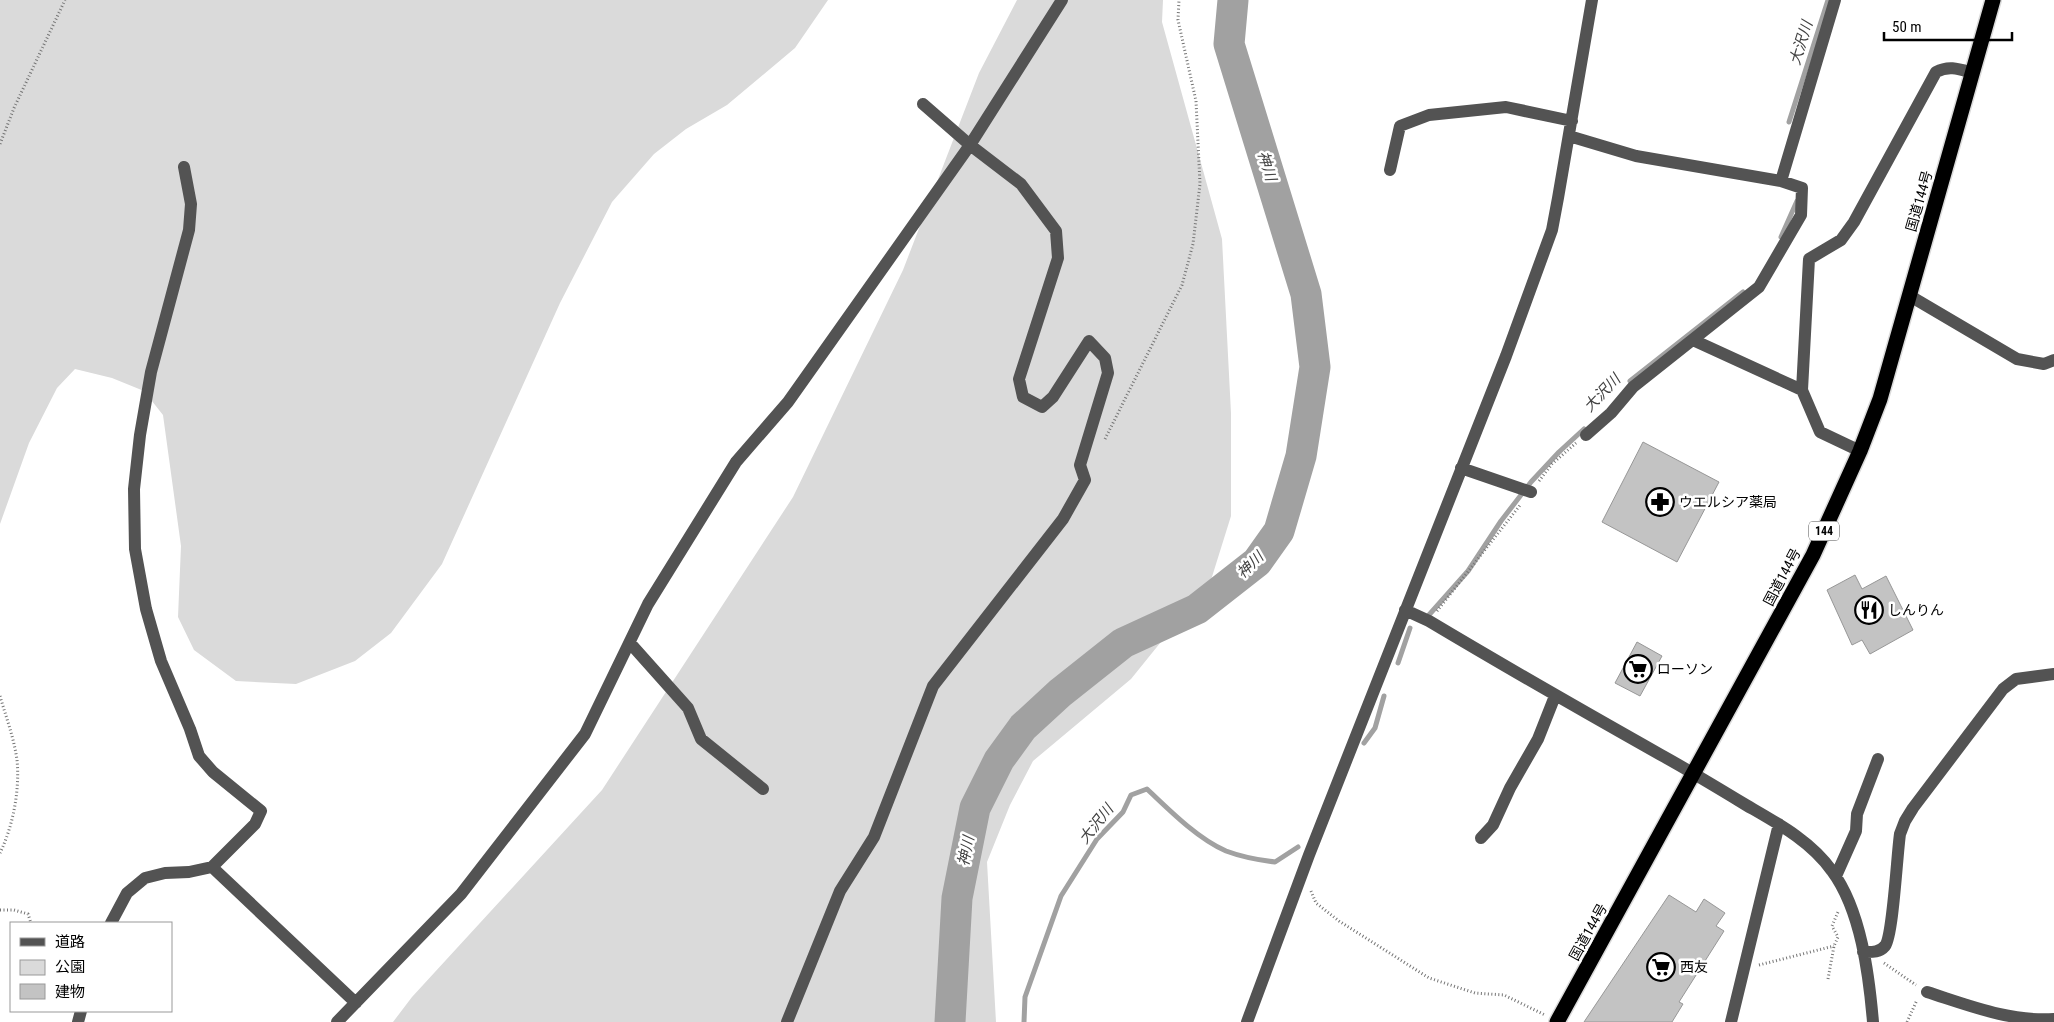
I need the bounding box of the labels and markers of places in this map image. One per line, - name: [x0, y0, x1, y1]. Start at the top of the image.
- pharmacy icon: ウエルシア薬局: [1645, 487, 1675, 517]
- place label: ウエルシア薬局: [1679, 494, 1777, 510]
- restaurant icon: しんりん: [1854, 595, 1884, 625]
- place label: しんりん: [1888, 602, 1944, 618]
- supermarket icon: ローソン: [1623, 654, 1653, 684]
- place label: ローソン: [1657, 661, 1713, 677]
- supermarket icon: 西友: [1646, 952, 1676, 982]
- place label: 西友: [1680, 959, 1708, 975]

